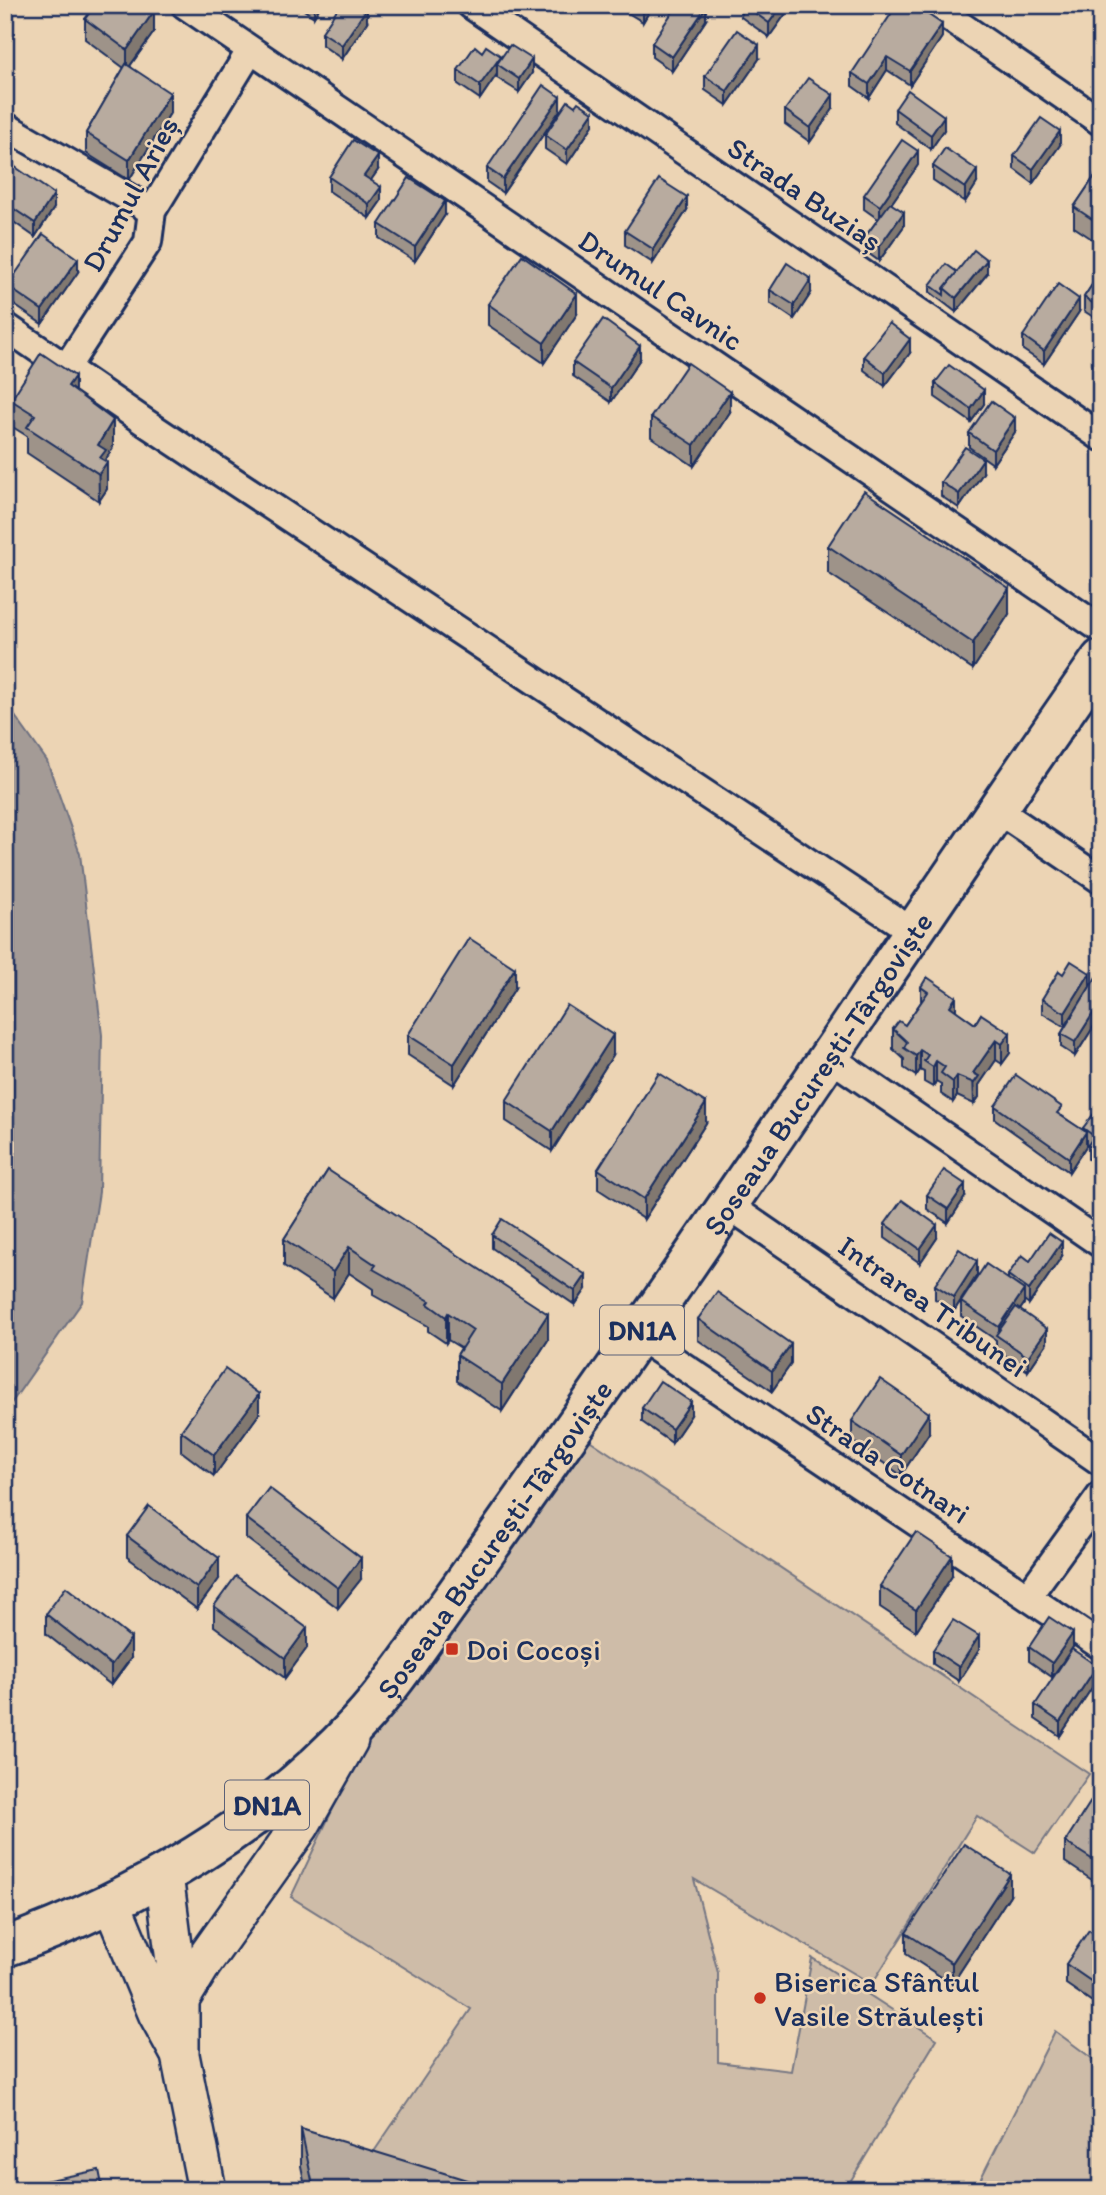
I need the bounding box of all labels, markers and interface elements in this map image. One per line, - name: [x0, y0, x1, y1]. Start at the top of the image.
- street label: Drumul Arieș: [74, 110, 186, 278]
- street label: Strada Buziaș: [721, 129, 889, 259]
- street label: Drumul Cavnic: [572, 221, 750, 359]
- street label: Șoseaua București-Târgoviște: [695, 905, 940, 1242]
- street label: Intrarea Tribunei: [831, 1227, 1035, 1385]
- road number: DN1A: [600, 1306, 684, 1354]
- street label: Șoseaua București-Târgoviște: [368, 1372, 620, 1706]
- street label: Strada Cotnari: [799, 1395, 977, 1531]
- place label: Doi Cocoși: [466, 1631, 601, 1668]
- marker: Doi Cocoși: [444, 1641, 460, 1657]
- road number: DN1A: [225, 1780, 309, 1829]
- place label: Biserica Sfântul Vasile Străulești: [774, 1963, 984, 2034]
- marker: Biserica Sfântul Vasile Străulești: [752, 1990, 768, 2006]

